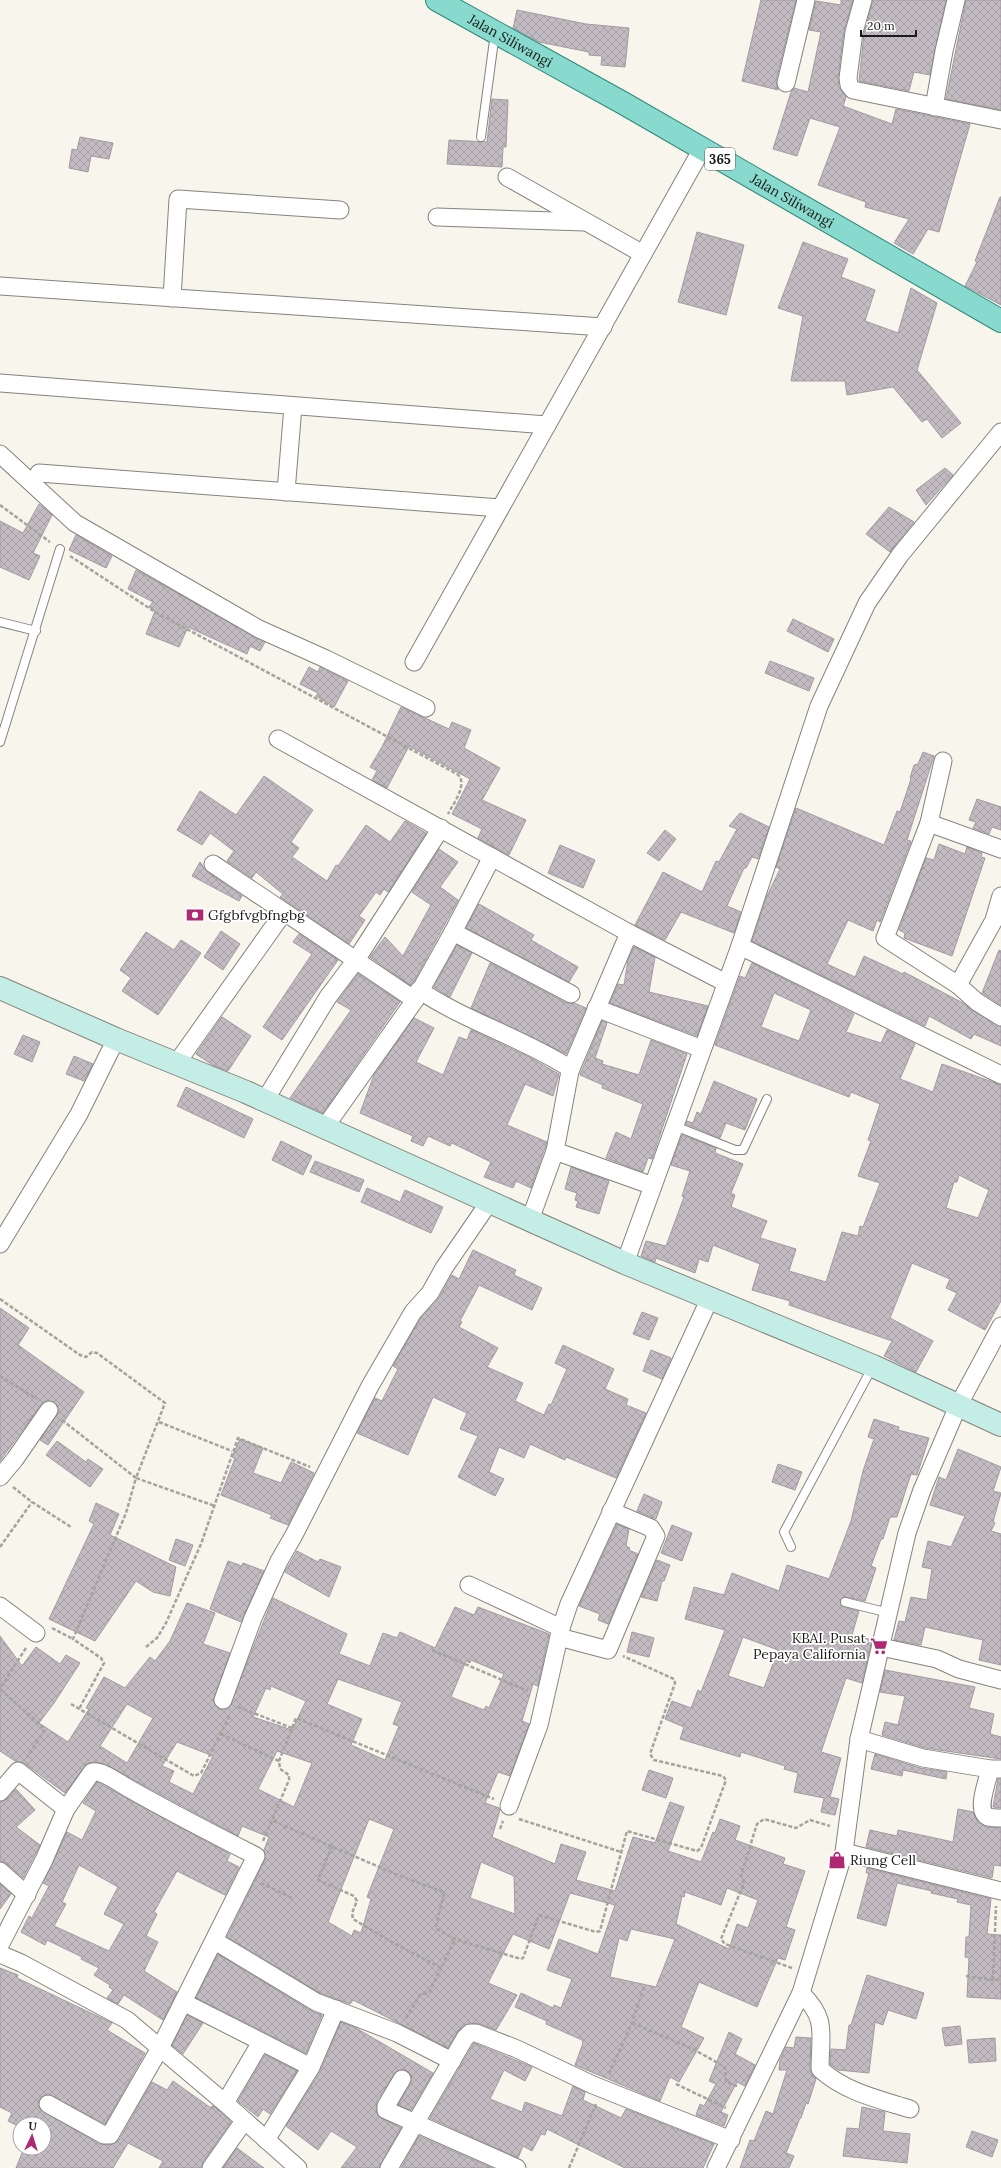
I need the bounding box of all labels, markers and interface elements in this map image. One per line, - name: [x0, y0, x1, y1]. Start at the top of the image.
- street label: Jalan Siliwangi: [464, 10, 556, 71]
- scale bar: [861, 12, 916, 38]
- text: 20 m: [867, 18, 895, 33]
- road number: 365: [705, 148, 735, 170]
- street label: Jalan Siliwangi: [746, 169, 837, 232]
- bank icon: Gfgbfvgbfngbg: [185, 905, 205, 925]
- place label: Gfgbfvgbfngbg: [208, 906, 305, 924]
- place label: KBAI. Pusat Pepaya California: [753, 1629, 867, 1663]
- supermarket icon: KBAI. Pusat Pepaya California: [869, 1636, 889, 1656]
- shop icon: Riung Cell: [827, 1850, 847, 1870]
- place label: Riung Cell: [850, 1851, 916, 1869]
- north arrow: [12, 2116, 52, 2156]
- text: U: [28, 2119, 38, 2133]

